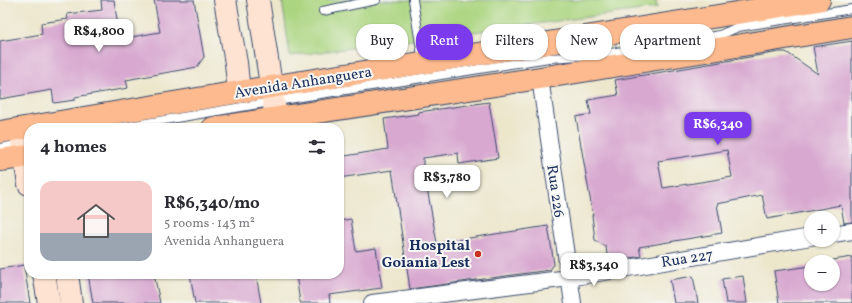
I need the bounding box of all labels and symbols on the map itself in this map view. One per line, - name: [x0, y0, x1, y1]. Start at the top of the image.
- pin: R$4,800: [62, 19, 136, 53]
- street label: Avenida Anhanguera: [233, 62, 373, 105]
- pin: R$6,340: [681, 112, 755, 146]
- street label: Rua 226: [540, 164, 569, 219]
- pin: R$3,780: [410, 165, 484, 199]
- place label: Hospital Goiania Lest: [382, 236, 470, 274]
- street label: Rua 227: [660, 245, 715, 274]
- marker: Hospital Goiania Lest: [473, 249, 483, 259]
- pin: R$3,340: [557, 253, 631, 287]

